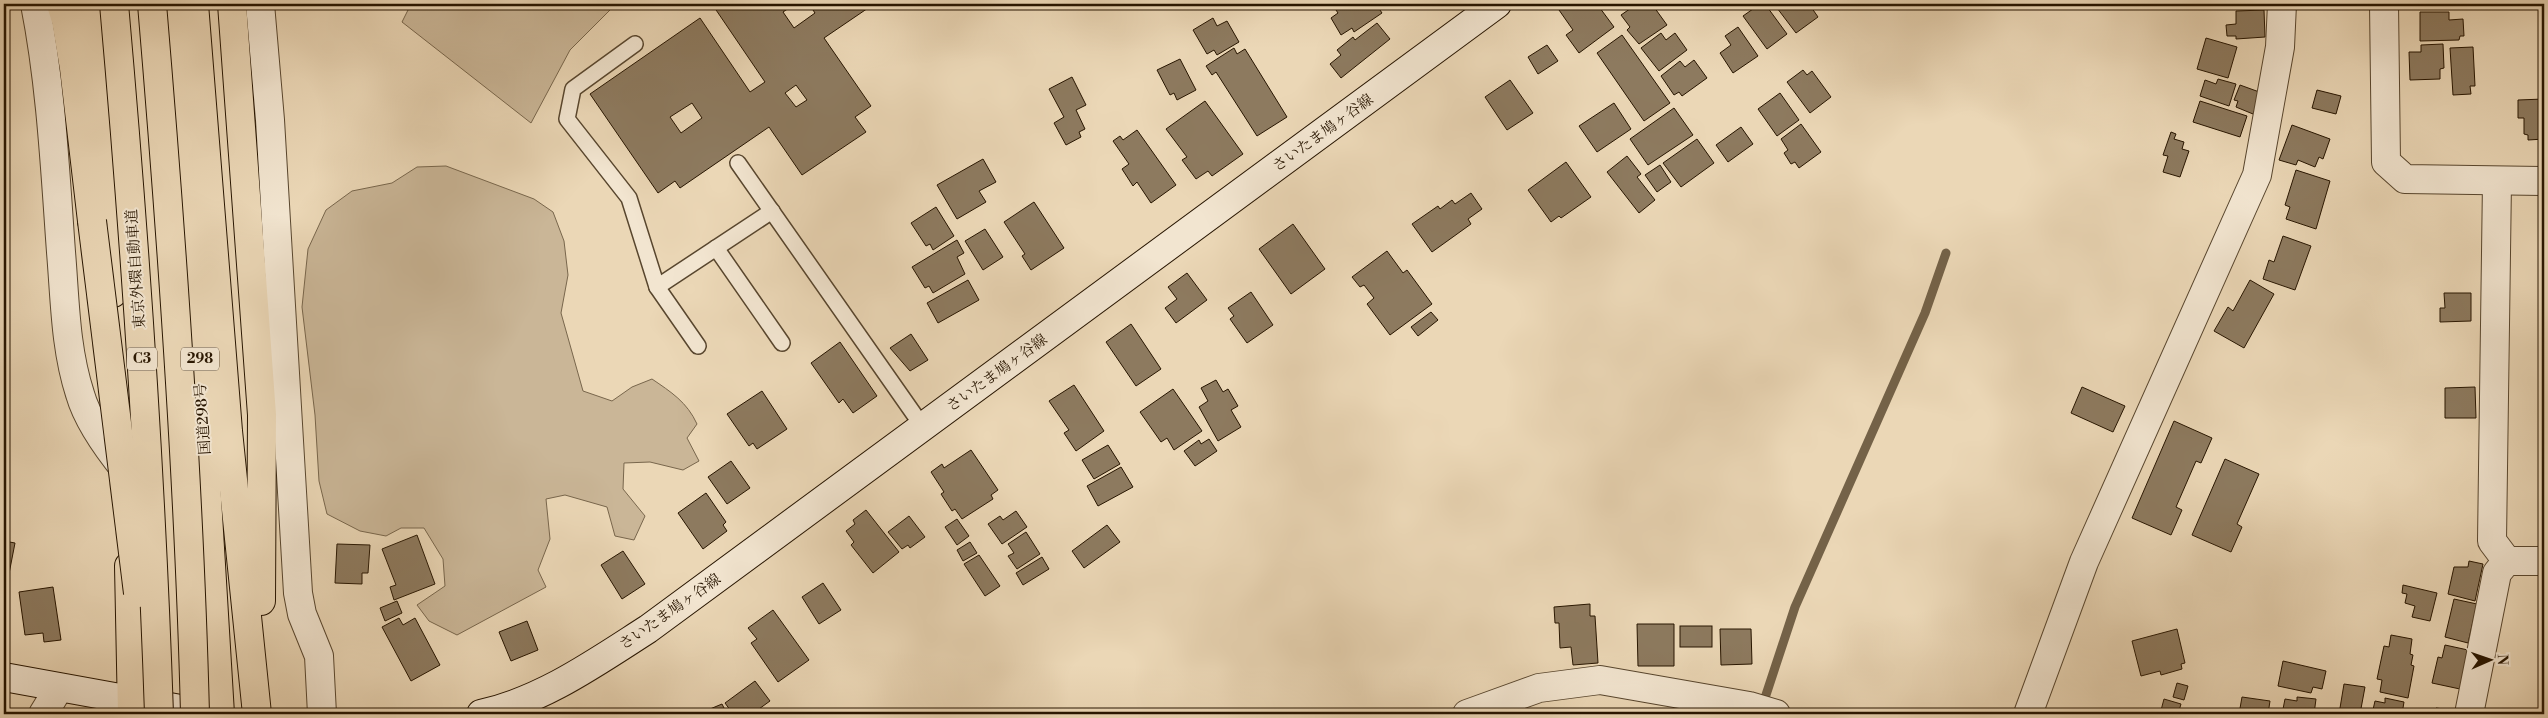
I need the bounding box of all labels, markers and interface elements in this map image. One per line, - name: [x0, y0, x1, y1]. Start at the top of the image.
- street label: さいたま鳩ヶ谷線: [1269, 90, 1377, 176]
- street label: 東京外環自動車道: [122, 208, 150, 330]
- street label: さいたま鳩ヶ谷線: [943, 330, 1051, 416]
- road number: C3: [127, 348, 157, 370]
- road number: 298: [181, 348, 219, 370]
- street label: 国道298号: [191, 383, 215, 455]
- street label: さいたま鳩ヶ谷線: [615, 570, 725, 654]
- north arrow: [2466, 636, 2516, 686]
- text: N: [2493, 654, 2511, 665]

